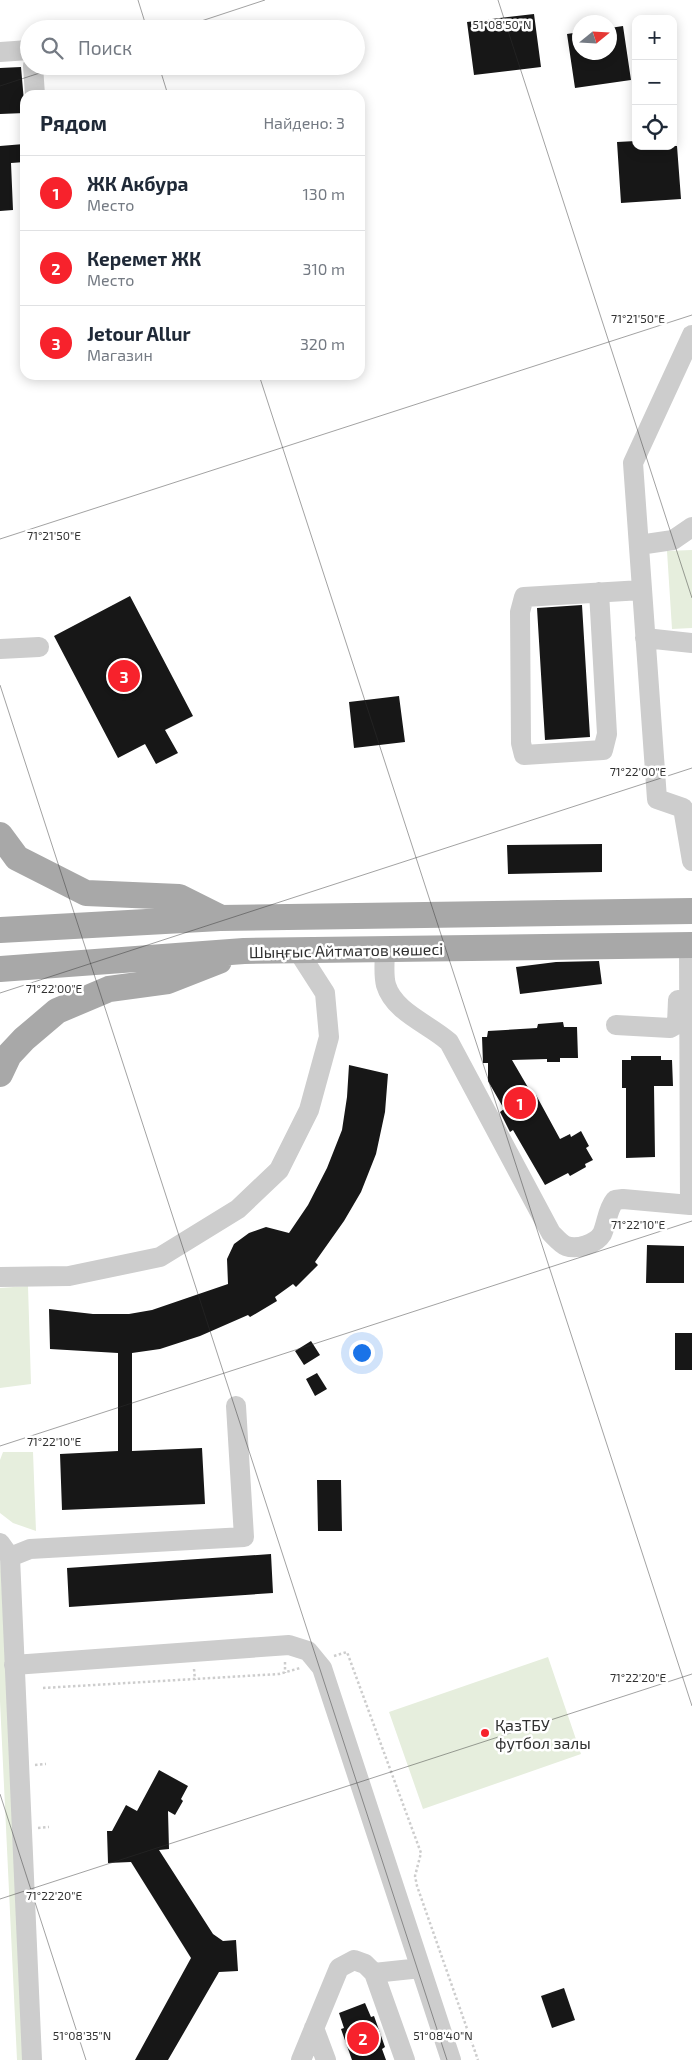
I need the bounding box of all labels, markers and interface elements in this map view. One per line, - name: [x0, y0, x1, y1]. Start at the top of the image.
- north arrow: [572, 15, 617, 60]
- map controls: [632, 15, 677, 150]
- button: +: [632, 15, 677, 60]
- text: 51°08'50"N: [473, 17, 531, 31]
- search box: [20, 20, 365, 75]
- icon: search: [38, 34, 66, 62]
- text: Поиск: [78, 36, 132, 59]
- button: −: [632, 60, 677, 105]
- button: locate: [632, 105, 677, 150]
- text: Рядом: [40, 110, 107, 135]
- text: Найдено: 3: [263, 113, 345, 132]
- text: ЖК Акбура: [87, 172, 188, 195]
- text: 1: [53, 184, 59, 203]
- text: 130 m: [303, 184, 345, 203]
- text: Место: [87, 195, 134, 214]
- text: Керемет ЖК: [87, 247, 201, 270]
- text: 2: [51, 259, 61, 278]
- text: 310 m: [303, 259, 345, 278]
- text: Место: [87, 270, 134, 289]
- text: 71°21'50"E: [611, 311, 665, 325]
- text: Jetour Allur: [87, 322, 191, 345]
- text: 3: [51, 334, 61, 353]
- text: 320 m: [300, 334, 345, 353]
- text: Магазин: [87, 345, 153, 364]
- text: 71°21'50"E: [27, 528, 81, 542]
- pin: 3: [108, 657, 140, 695]
- text: 71°22'00"E: [610, 764, 667, 778]
- street label: Шыңғыс Айтматов көшесі: [249, 939, 443, 961]
- text: 71°22'00"E: [26, 981, 83, 995]
- pin: 1: [504, 1084, 536, 1122]
- text: 71°22'10"E: [611, 1217, 665, 1231]
- your location: [349, 1340, 375, 1366]
- text: 71°22'10"E: [27, 1434, 81, 1448]
- text: 71°22'20"E: [610, 1670, 666, 1684]
- place label: ҚазТБУ футбол залы: [495, 1715, 591, 1753]
- marker: ҚазТБУ футбол залы: [479, 1727, 491, 1739]
- text: 71°22'20"E: [26, 1888, 82, 1902]
- pin: 2: [347, 2019, 379, 2057]
- text: 51°08'35"N: [53, 2028, 111, 2042]
- text: 51°08'40"N: [413, 2028, 473, 2042]

